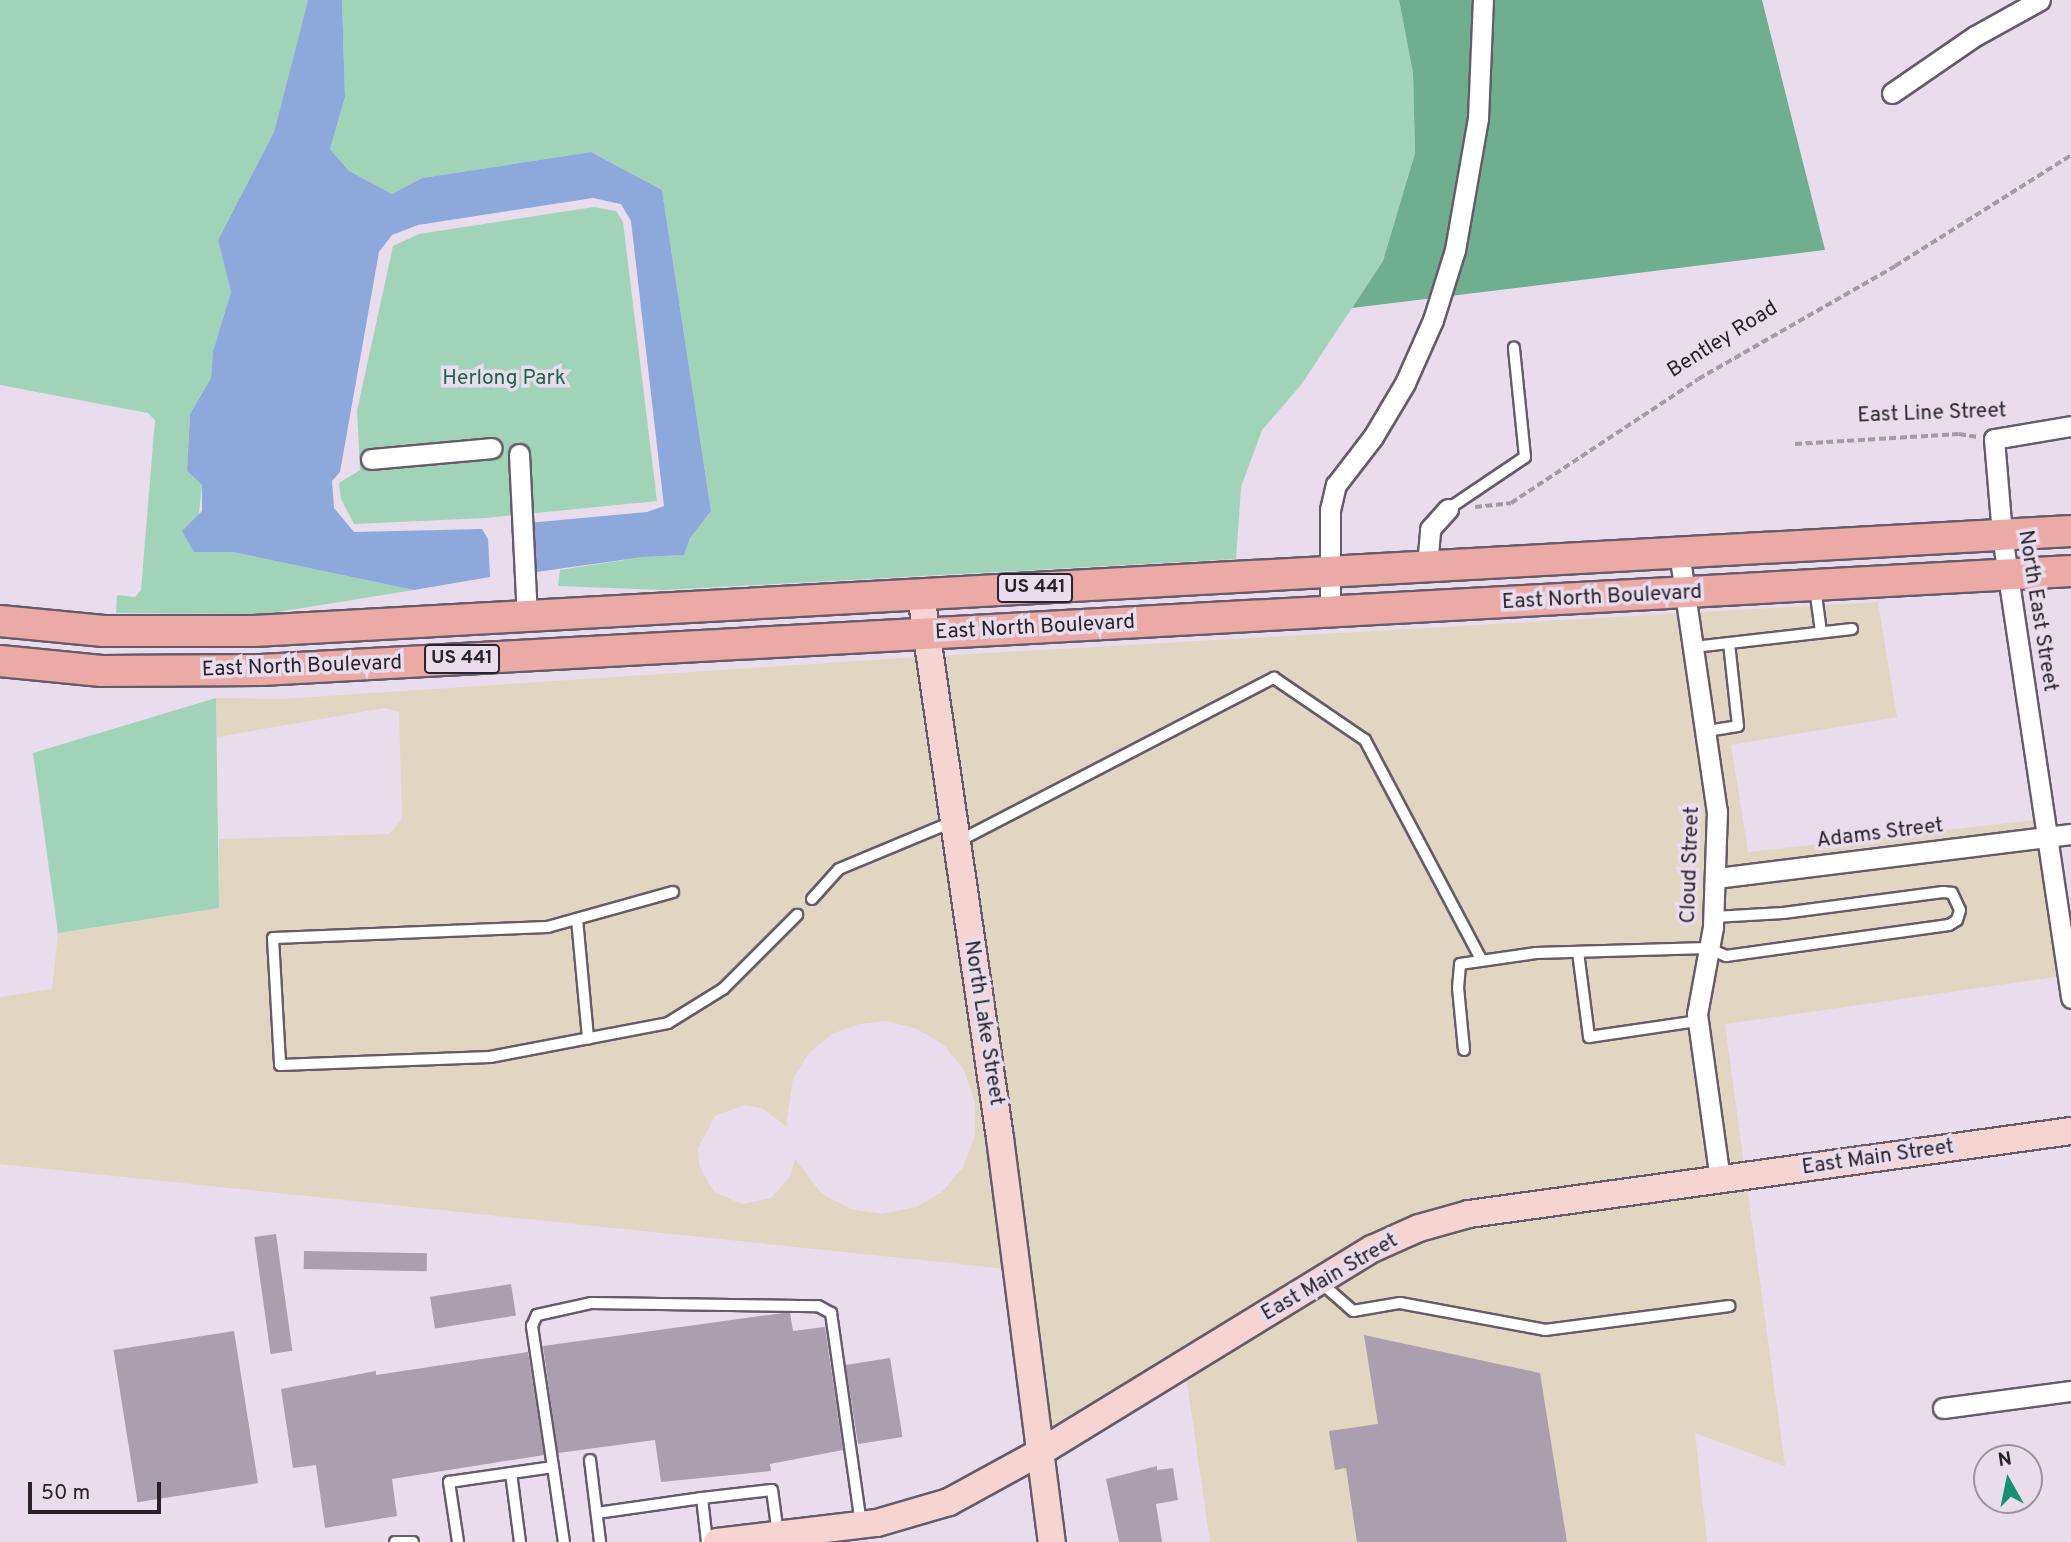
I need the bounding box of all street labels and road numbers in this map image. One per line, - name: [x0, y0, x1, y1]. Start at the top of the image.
- street label: Bentley Road: [1663, 296, 1783, 384]
- street label: East Line Street: [1857, 399, 2007, 429]
- street label: North East Street: [2012, 528, 2062, 694]
- road number: US 441: [996, 572, 1074, 604]
- street label: East North Boulevard: [1501, 580, 1703, 616]
- street label: East North Boulevard: [934, 610, 1136, 646]
- road number: US 441: [424, 644, 500, 674]
- street label: East North Boulevard: [201, 651, 403, 683]
- street label: Cloud Street: [1676, 806, 1706, 924]
- street label: Adams Street: [1815, 814, 1945, 854]
- street label: North Lake Street: [958, 939, 1008, 1107]
- street label: East Main Street: [1800, 1135, 1956, 1181]
- street label: East Main Street: [1257, 1229, 1403, 1327]

